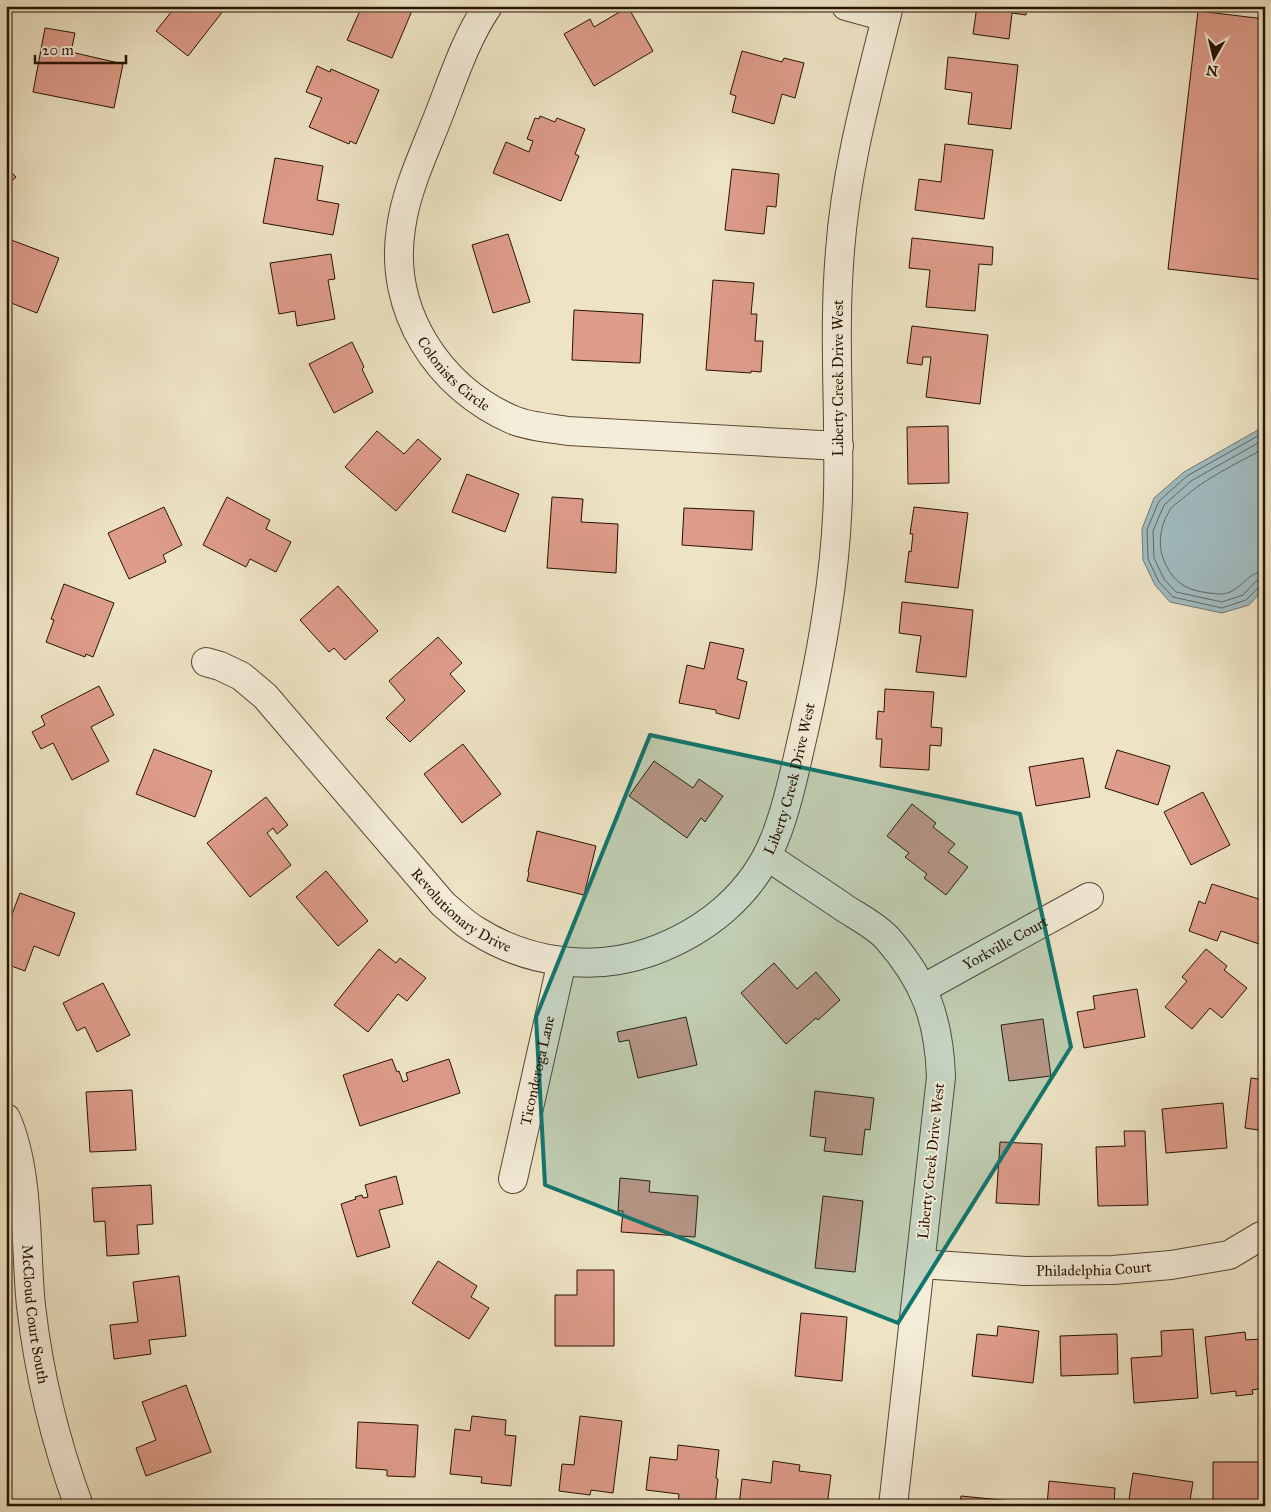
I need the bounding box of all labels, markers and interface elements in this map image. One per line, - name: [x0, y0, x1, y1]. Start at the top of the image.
- scale bar: [35, 32, 126, 64]
- north arrow: [1188, 32, 1238, 82]
- text: 20 m: [42, 41, 74, 59]
- text: N: [1205, 61, 1219, 80]
- street label: Liberty Creek Drive West: [829, 299, 847, 456]
- street label: Colonists Circle: [413, 333, 493, 415]
- street label: Liberty Creek Drive West: [760, 700, 819, 858]
- street label: Revolutionary Drive: [407, 864, 514, 956]
- street label: Yorkville Court: [960, 912, 1052, 974]
- street label: Ticonderoga Lane: [516, 1014, 558, 1127]
- street label: Liberty Creek Drive West: [914, 1081, 948, 1240]
- street label: McCloud Court South: [18, 1244, 53, 1386]
- street label: Philadelphia Court: [1036, 1258, 1153, 1280]

